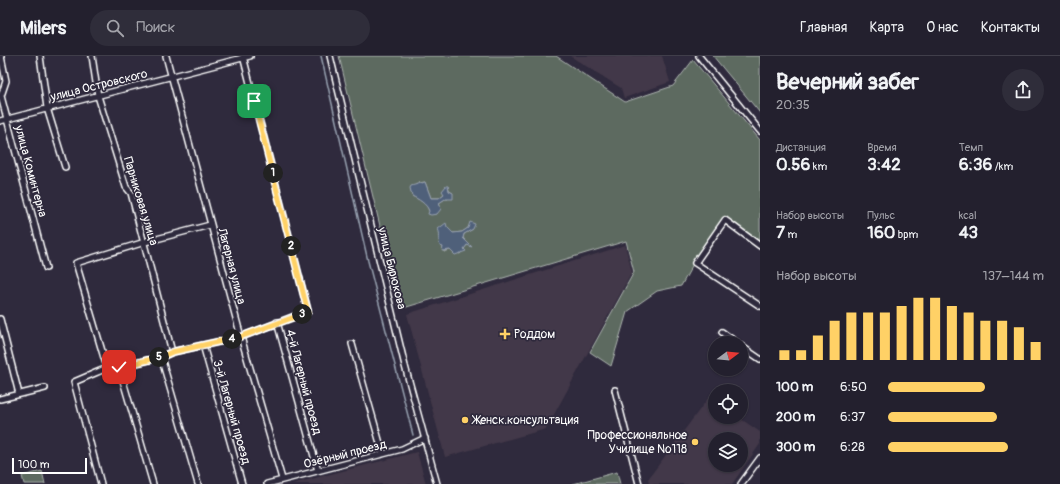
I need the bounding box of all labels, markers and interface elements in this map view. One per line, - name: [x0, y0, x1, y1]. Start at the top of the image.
- search box: [90, 10, 370, 46]
- text: Milers: [20, 16, 66, 40]
- icon: search: [104, 17, 126, 39]
- text: Поиск: [136, 18, 175, 37]
- text: Главная: [800, 19, 847, 36]
- text: Карта: [869, 19, 904, 36]
- text: О нас: [926, 19, 959, 36]
- text: Контакты: [981, 19, 1040, 36]
- street label: улица Островского: [48, 66, 150, 105]
- text: Вечерний забег: [776, 68, 919, 96]
- button: share: [1002, 69, 1044, 111]
- pin: [237, 84, 271, 118]
- icon: arrive: [243, 90, 265, 112]
- text: 20:35: [776, 97, 810, 113]
- street label: улица Коминтерна: [11, 123, 50, 219]
- text: Дистанция: [776, 141, 826, 154]
- text: Время: [867, 141, 897, 154]
- text: Темп: [959, 141, 983, 154]
- text: 0.56: [776, 154, 810, 175]
- text: 3:42: [867, 154, 901, 175]
- text: 6:36: [959, 154, 992, 175]
- street label: Парниковая улица: [120, 155, 161, 248]
- text: km: [810, 160, 827, 173]
- text: /km: [992, 160, 1013, 173]
- pin: 1: [263, 163, 283, 183]
- text: 1: [271, 166, 275, 179]
- text: Набор высоты: [776, 209, 844, 222]
- text: Пульс: [867, 209, 895, 222]
- text: kcal: [959, 209, 977, 222]
- text: 7: [776, 222, 785, 243]
- text: 160: [867, 222, 895, 243]
- text: 43: [959, 222, 978, 243]
- street label: Лагерная улица: [214, 225, 249, 306]
- street label: улица Бирюкова: [374, 225, 409, 311]
- text: m: [785, 228, 797, 241]
- text: bpm: [895, 228, 918, 241]
- pin: 2: [281, 236, 301, 256]
- text: 2: [288, 239, 294, 252]
- text: Набор высоты: [776, 268, 857, 284]
- text: 137–144 m: [983, 268, 1044, 284]
- pin: 3: [292, 304, 312, 324]
- text: 3: [299, 307, 305, 320]
- place label: Роддом: [514, 327, 555, 342]
- street label: 4-й Лагерный проезд: [282, 328, 325, 437]
- marker: Роддом: [499, 328, 511, 340]
- pin: 4: [222, 329, 242, 349]
- text: 4: [229, 332, 235, 345]
- north arrow: [708, 336, 748, 376]
- map controls: [708, 336, 748, 472]
- pin: 5: [149, 347, 169, 367]
- pin: [102, 350, 136, 384]
- text: 5: [156, 350, 162, 363]
- icon: check: [108, 356, 130, 378]
- street label: 3-й Лагерный проезд: [209, 358, 254, 467]
- text: 100 m: [776, 379, 813, 395]
- text: 6:50: [840, 379, 867, 395]
- button: locate: [708, 384, 748, 424]
- text: 200 m: [776, 409, 815, 425]
- text: 6:37: [840, 409, 865, 425]
- place label: Женск.консультация: [471, 413, 579, 428]
- marker: Женск.консультация: [460, 415, 470, 425]
- place label: Профессиональное Училище №118: [588, 428, 687, 457]
- button: layers: [708, 432, 748, 472]
- street label: Озёрный проезд: [302, 437, 389, 472]
- marker: Профессиональное Училище №118: [690, 437, 700, 447]
- text: 300 m: [776, 439, 815, 455]
- text: 6:28: [840, 439, 865, 455]
- scale bar: [12, 456, 87, 475]
- text: 100 m: [18, 458, 49, 471]

